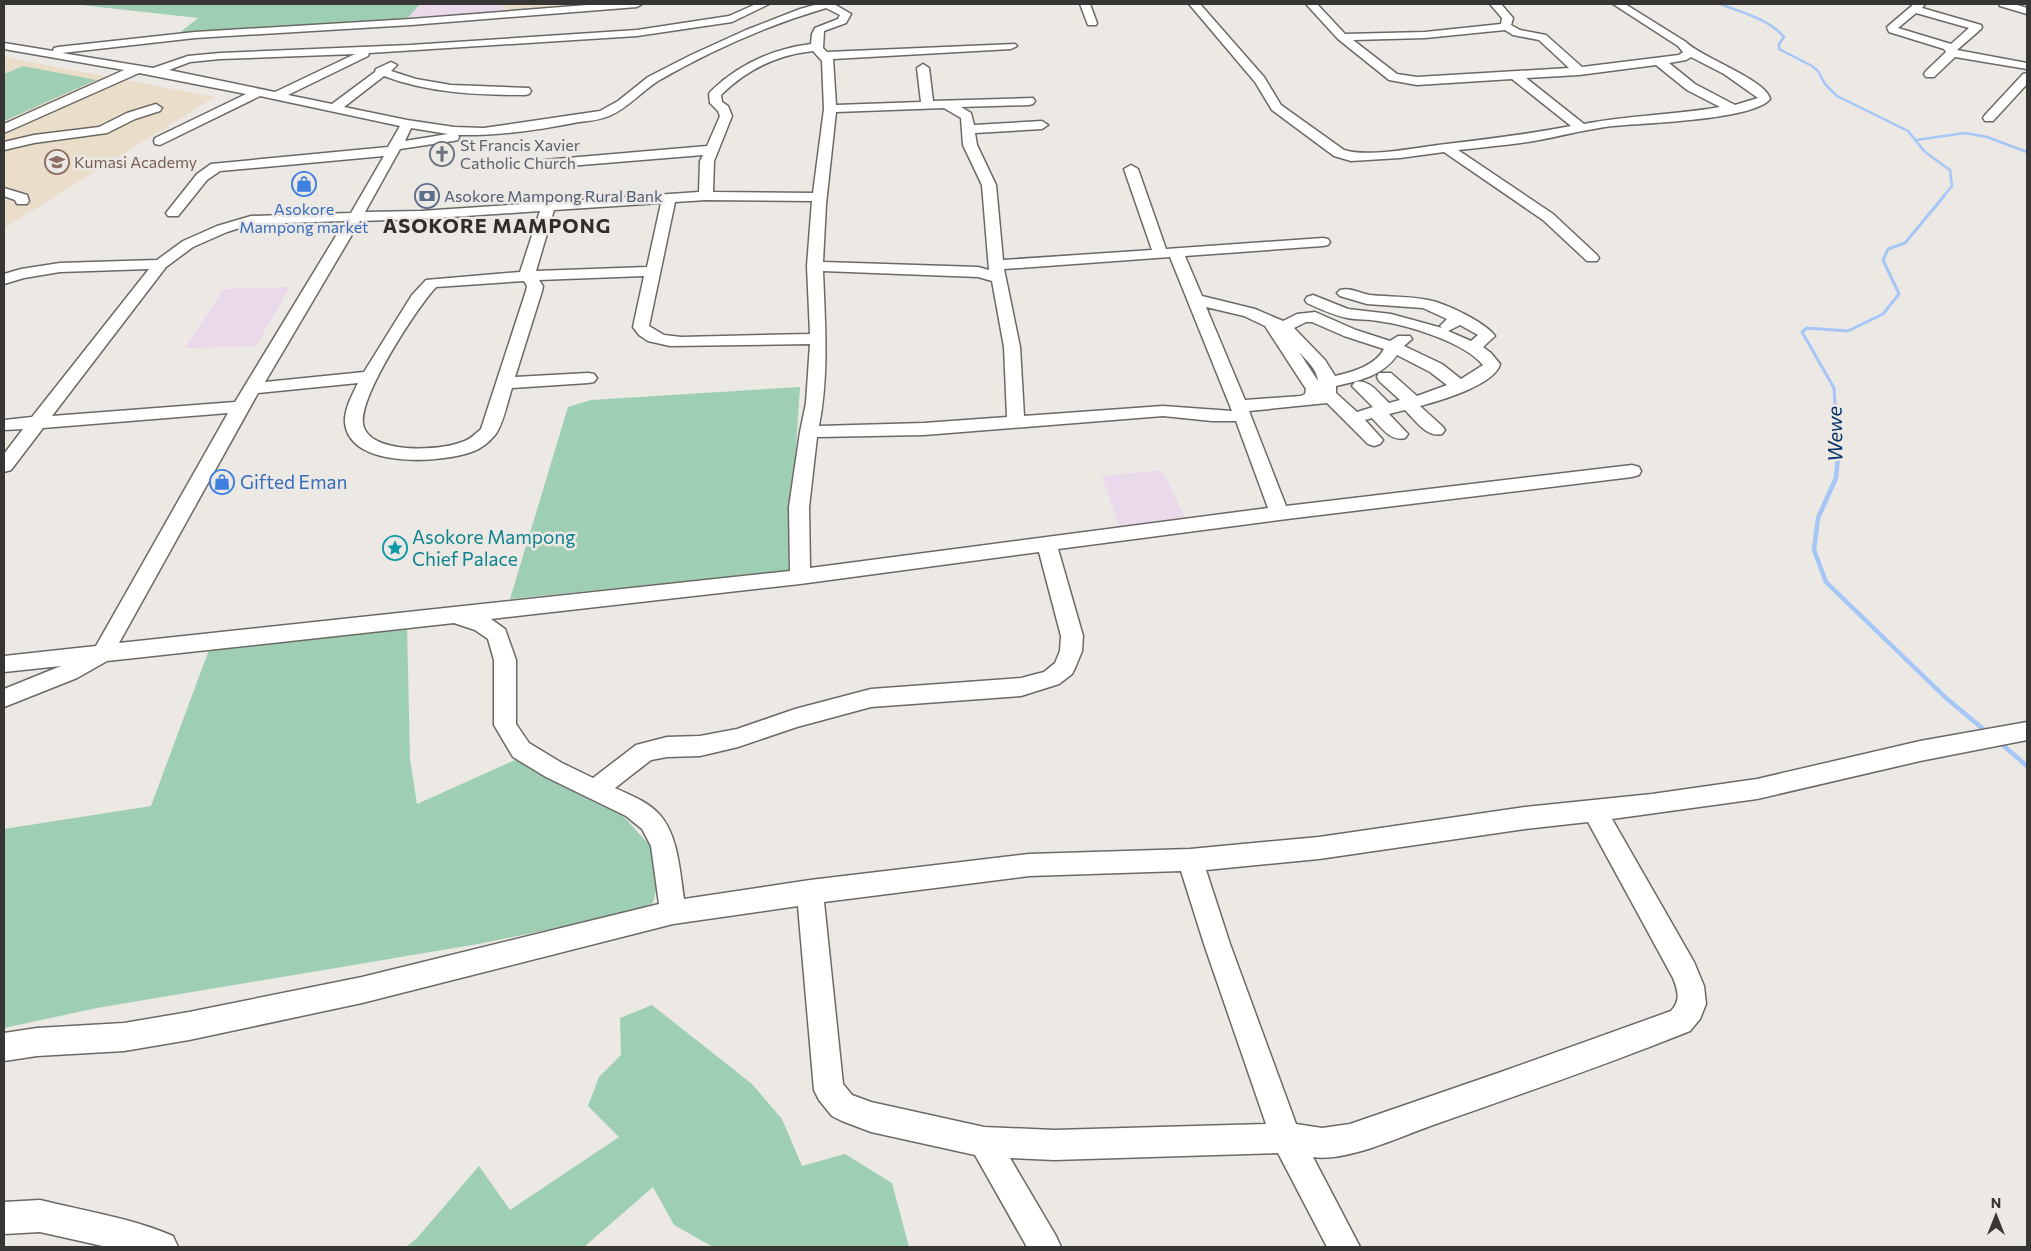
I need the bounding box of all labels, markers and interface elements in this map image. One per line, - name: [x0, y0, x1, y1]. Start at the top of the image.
- place label: St Francis Xavier Catholic Church: [460, 135, 581, 172]
- church icon: St Francis Xavier Catholic Church: [429, 141, 455, 167]
- school or university icon: Kumasi Academy: [44, 149, 70, 175]
- place label: Kumasi Academy: [74, 152, 197, 171]
- shop icon: Asokore Mampong market: [291, 171, 317, 197]
- bank icon: Asokore Mampong Rural Bank: [414, 183, 440, 209]
- place label: Asokore Mampong Rural Bank: [444, 186, 663, 205]
- place label: Asokore Mampong market: [239, 199, 369, 236]
- district label: ASOKORE MAMPONG: [383, 213, 611, 237]
- water label: Wewe: [1822, 405, 1846, 462]
- shop icon: Gifted Eman: [209, 469, 235, 495]
- place label: Gifted Eman: [240, 470, 347, 493]
- place label: Asokore Mampong Chief Palace: [412, 525, 576, 570]
- place icon: Asokore Mampong Chief Palace: [382, 535, 408, 561]
- north arrow: [1971, 1191, 2021, 1241]
- text: N: [1991, 1194, 2001, 1211]

